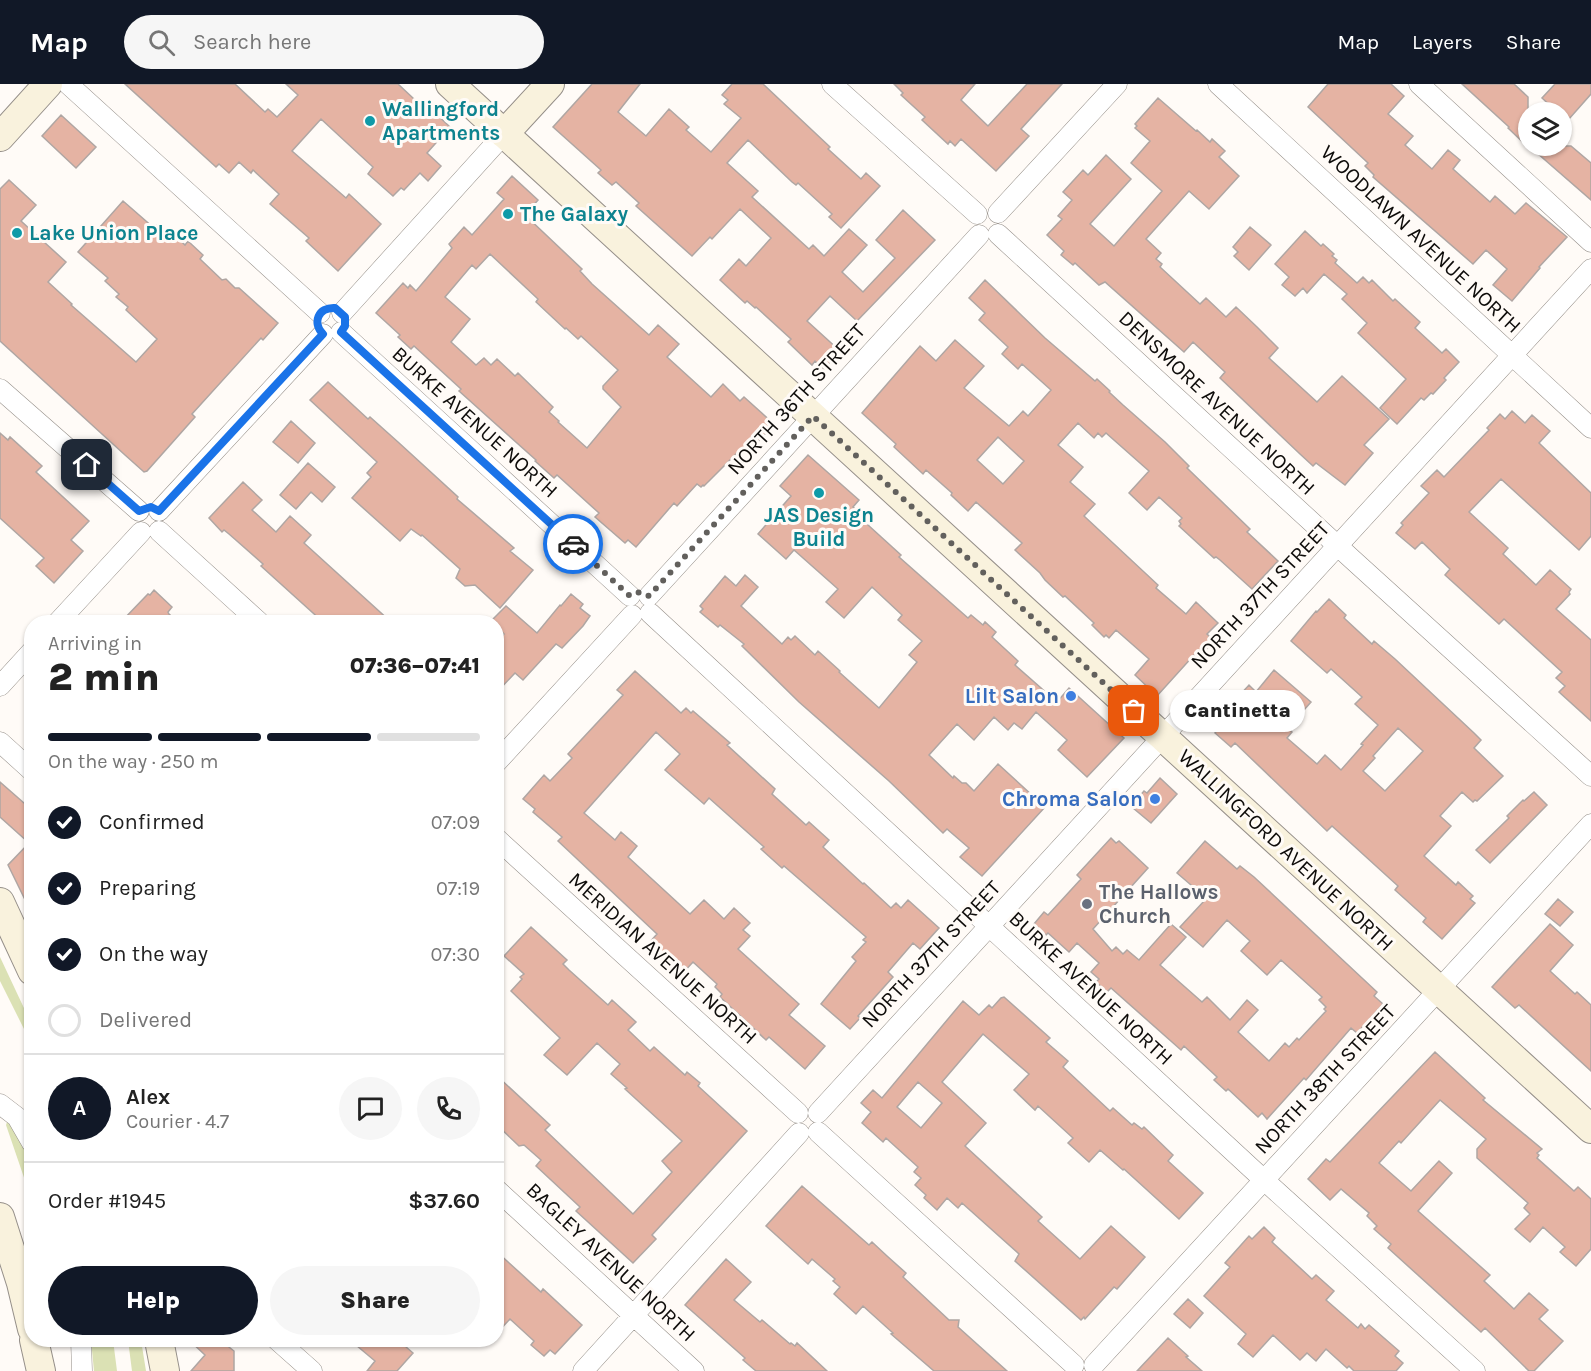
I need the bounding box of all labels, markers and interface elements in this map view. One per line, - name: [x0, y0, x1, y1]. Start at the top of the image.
- search box: [124, 15, 544, 69]
- text: Map: [30, 26, 88, 59]
- icon: search: [145, 26, 178, 59]
- text: Search here: [193, 29, 311, 55]
- text: Map: [1337, 30, 1379, 54]
- text: Layers: [1412, 30, 1473, 54]
- text: Share: [1506, 30, 1561, 54]
- place label: Wallingford Apartments: [382, 97, 500, 145]
- map controls: [1518, 102, 1572, 156]
- button: layers: [1518, 102, 1572, 156]
- marker: Wallingford Apartments: [363, 114, 377, 128]
- street label: WOODLAWN AVENUE NORTH: [1316, 140, 1526, 338]
- place label: The Galaxy: [520, 202, 628, 226]
- marker: The Galaxy: [501, 207, 515, 221]
- place label: Lake Union Place: [29, 221, 198, 245]
- marker: Lake Union Place: [10, 226, 24, 240]
- street label: DENSMORE AVENUE NORTH: [1114, 306, 1320, 500]
- street label: NORTH 36TH STREET: [722, 318, 870, 479]
- street label: BURKE AVENUE NORTH: [387, 341, 563, 503]
- pin: [61, 439, 112, 490]
- icon: home: [70, 448, 103, 481]
- marker: JAS Design Build: [812, 486, 826, 500]
- place label: JAS Design Build: [764, 503, 874, 551]
- courier: [543, 514, 603, 574]
- street label: NORTH 37TH STREET: [1186, 516, 1335, 674]
- icon: car: [557, 528, 590, 561]
- text: Arriving in: [48, 632, 142, 655]
- text: 07:36–07:41: [350, 653, 480, 679]
- text: 2 min: [48, 654, 160, 700]
- place label: Lilt Salon: [965, 684, 1059, 708]
- pin: [1108, 685, 1159, 736]
- marker: Lilt Salon: [1064, 689, 1078, 703]
- callout: Cantinetta: [1170, 690, 1305, 732]
- icon: bag: [1117, 694, 1150, 727]
- text: Cantinetta: [1184, 699, 1291, 722]
- street label: WALLINGFORD AVENUE NORTH: [1174, 744, 1398, 956]
- text: On the way · 250 m: [48, 750, 218, 773]
- place label: Chroma Salon: [1002, 787, 1143, 811]
- marker: Chroma Salon: [1148, 792, 1162, 806]
- icon: check: [48, 806, 81, 839]
- text: Confirmed: [99, 809, 205, 835]
- text: 07:09: [431, 811, 480, 834]
- street label: MERIDIAN AVENUE NORTH: [564, 867, 762, 1049]
- icon: check: [48, 872, 81, 905]
- text: Preparing: [99, 875, 196, 901]
- street label: NORTH 37TH STREET: [857, 875, 1006, 1033]
- text: 07:19: [436, 877, 480, 900]
- place label: The Hallows Church: [1099, 880, 1218, 928]
- marker: The Hallows Church: [1080, 897, 1094, 911]
- street label: BURKE AVENUE NORTH: [1004, 906, 1178, 1070]
- icon: check: [48, 938, 81, 971]
- text: On the way: [99, 941, 208, 967]
- text: 07:30: [430, 943, 480, 966]
- street label: NORTH 38TH STREET: [1250, 999, 1401, 1159]
- text: Delivered: [99, 1007, 192, 1033]
- button: chat: [339, 1077, 402, 1140]
- button: phone: [417, 1077, 480, 1140]
- text: Alex: [126, 1084, 170, 1110]
- text: A: [73, 1095, 86, 1121]
- text: Courier · 4.7: [126, 1110, 229, 1133]
- street label: BAGLEY AVENUE NORTH: [522, 1178, 700, 1346]
- text: Order #1945: [48, 1188, 166, 1214]
- text: $37.60: [408, 1188, 480, 1214]
- button: Help: [48, 1266, 258, 1335]
- button: Share: [270, 1266, 480, 1335]

